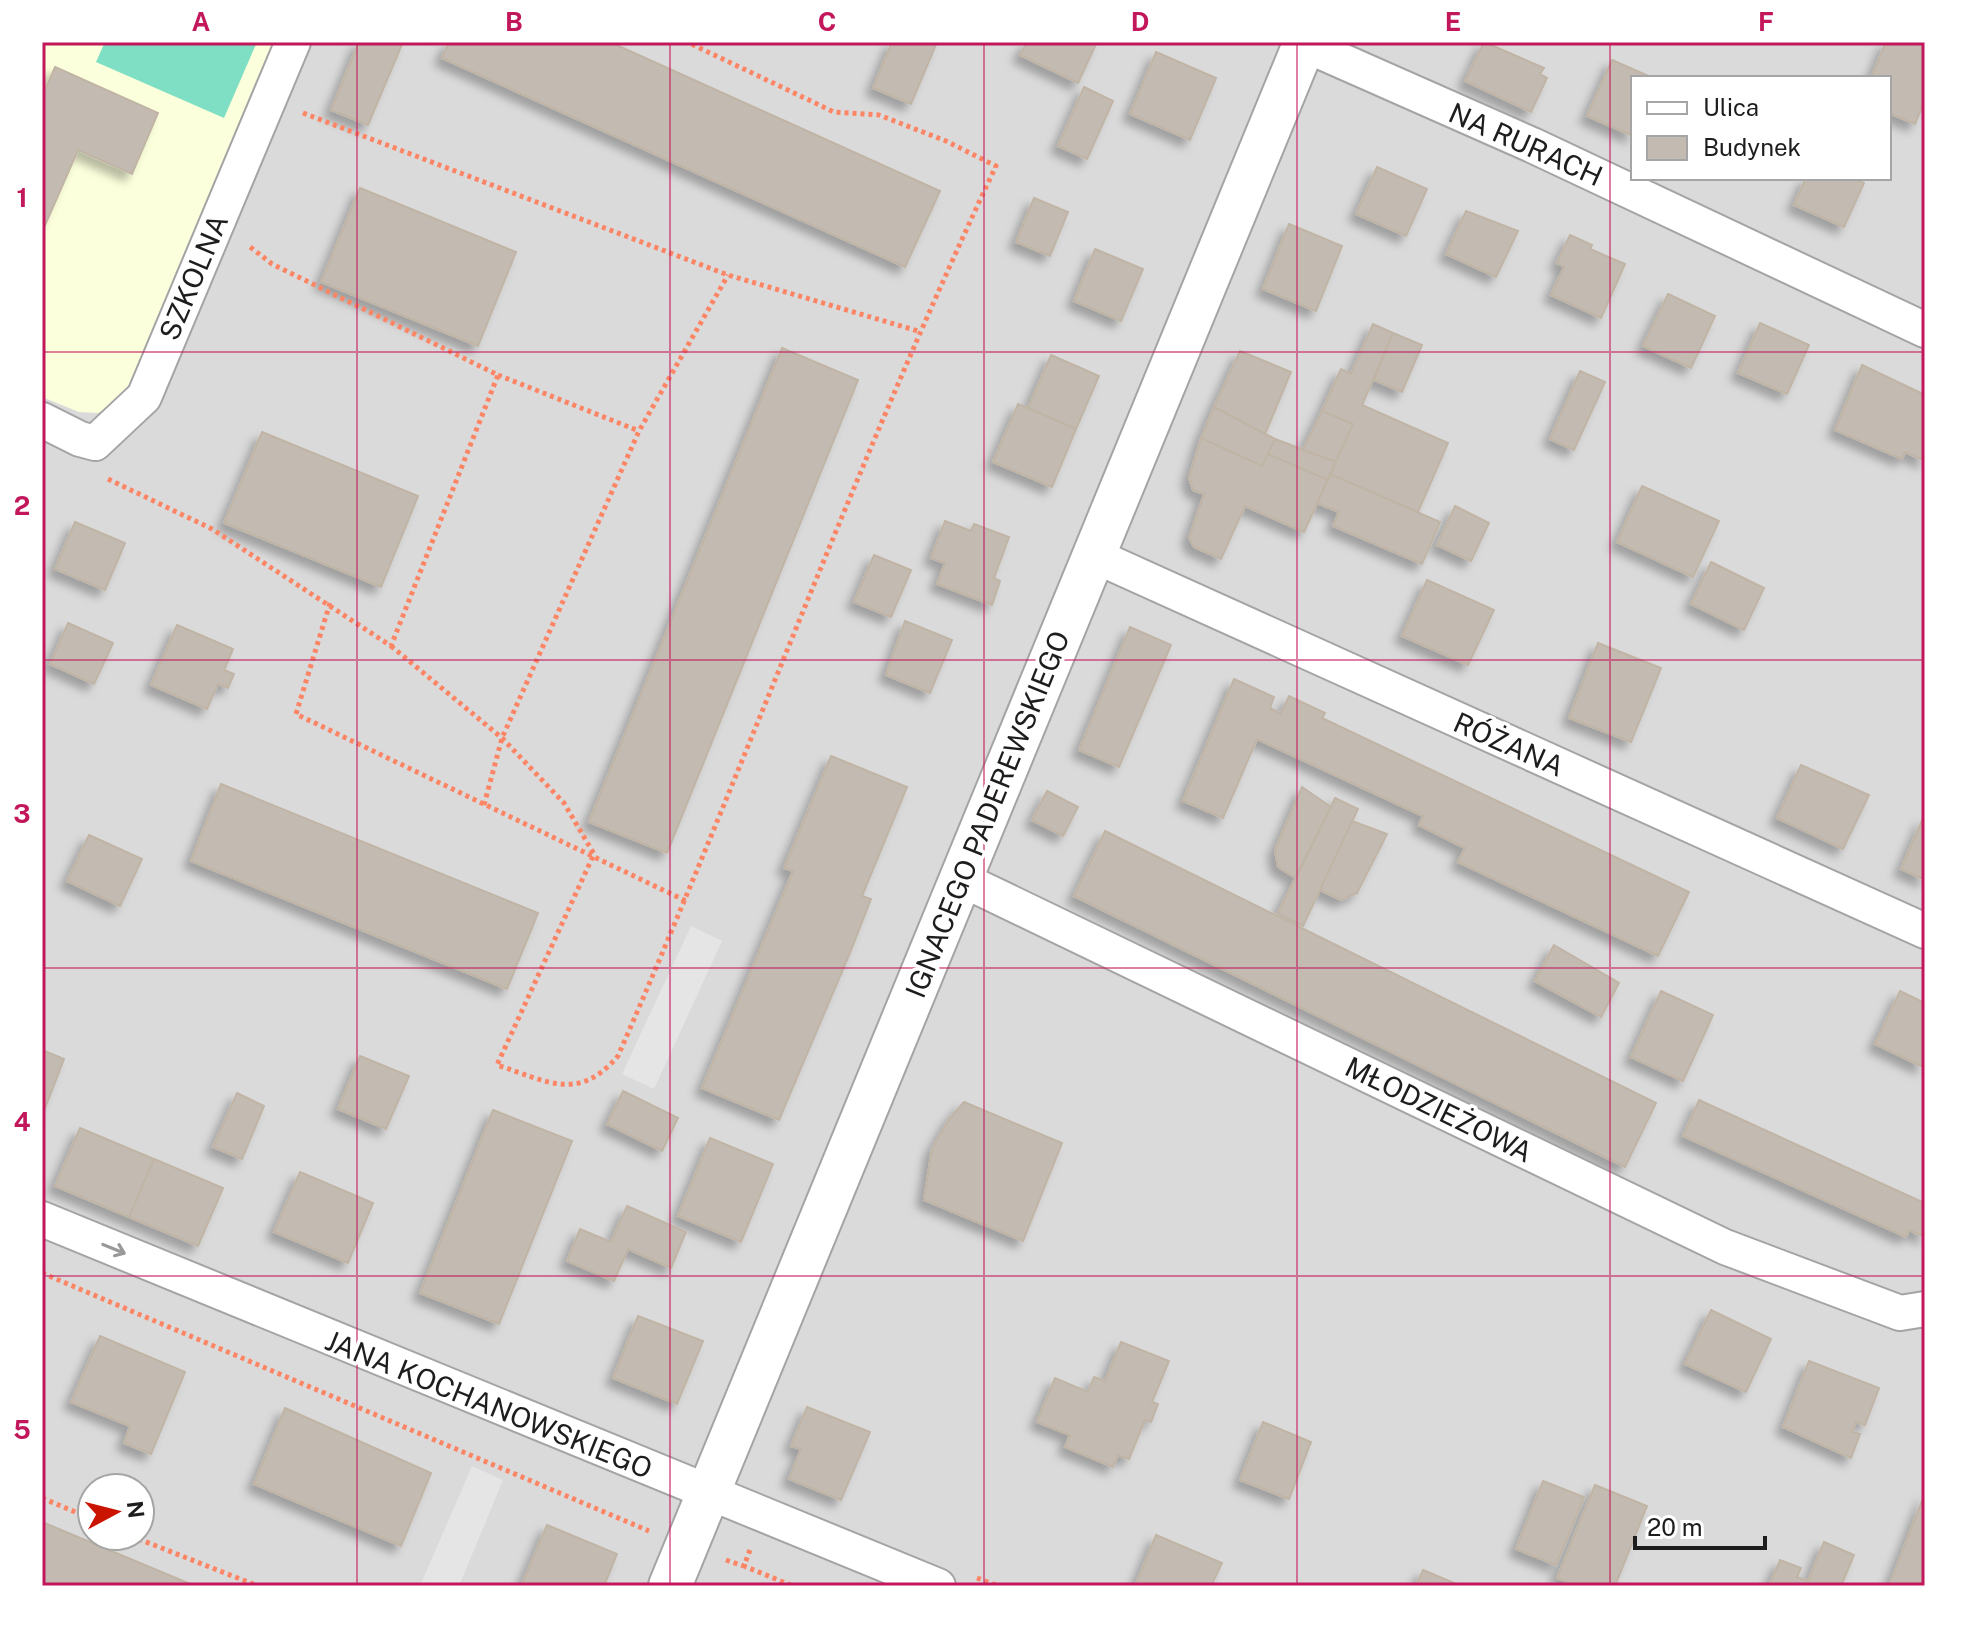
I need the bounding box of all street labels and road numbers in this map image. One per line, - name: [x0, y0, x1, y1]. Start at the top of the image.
- street label: NA RURACH: [1444, 95, 1608, 193]
- street label: SZKOLNA: [152, 209, 234, 345]
- street label: IGNACEGO PADEREWSKIEGO: [898, 626, 1076, 1002]
- street label: RÓŻANA: [1449, 705, 1569, 783]
- street label: MŁODZIEŻOWA: [1340, 1049, 1538, 1169]
- street label: JANA KOCHANOWSKIEGO: [321, 1323, 657, 1485]

